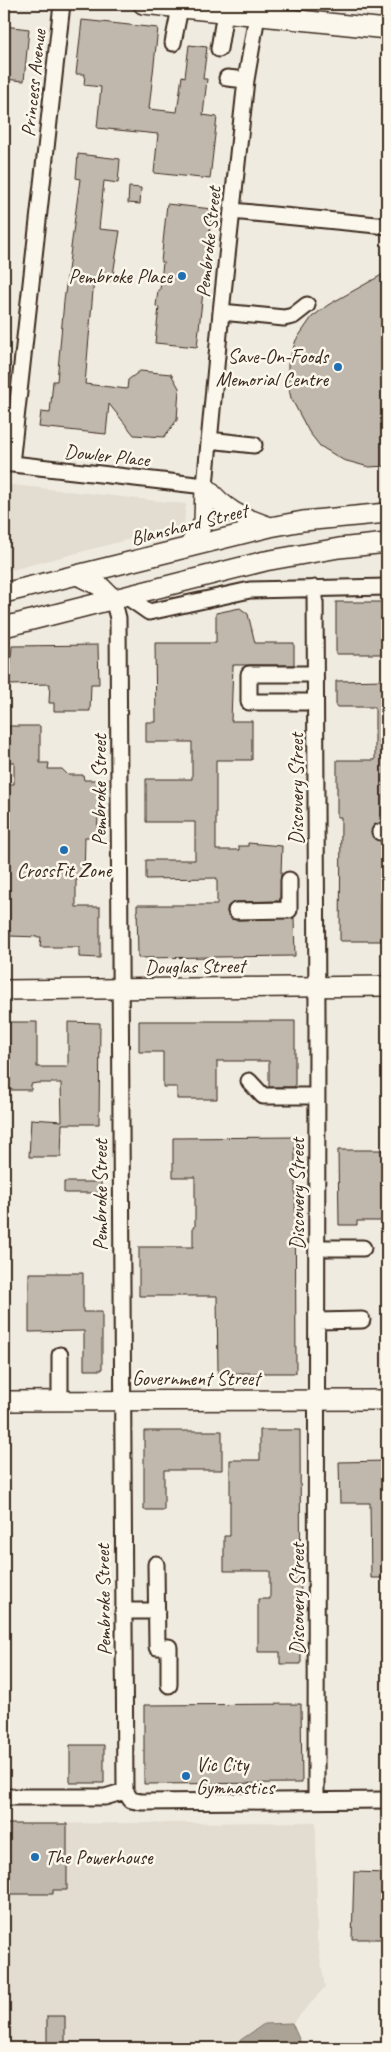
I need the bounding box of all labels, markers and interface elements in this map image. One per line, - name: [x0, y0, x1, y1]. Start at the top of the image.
- street label: Princess Avenue: [15, 27, 52, 138]
- street label: Pembroke Street: [190, 183, 227, 299]
- place label: Pembroke Place: [68, 264, 173, 289]
- marker: Pembroke Place: [176, 270, 188, 282]
- place label: Save-On-Foods Memorial Centre: [216, 344, 330, 392]
- marker: Save-On-Foods Memorial Centre: [332, 361, 344, 373]
- street label: Dowler Place: [63, 439, 152, 473]
- street label: Blanshard Street: [128, 497, 253, 551]
- street label: Discovery Street: [284, 731, 309, 845]
- street label: Pembroke Street: [87, 732, 112, 846]
- marker: CrossFit Zone: [58, 844, 70, 856]
- place label: CrossFit Zone: [17, 858, 113, 883]
- street label: Douglas Street: [145, 953, 249, 980]
- street label: Discovery Street: [285, 1136, 310, 1250]
- street label: Pembroke Street: [88, 1137, 113, 1251]
- street label: Government Street: [132, 1366, 263, 1391]
- street label: Discovery Street: [285, 1541, 310, 1655]
- street label: Pembroke Street: [90, 1542, 117, 1656]
- place label: Vic City Gymnastics: [196, 1752, 276, 1800]
- marker: Vic City Gymnastics: [180, 1770, 192, 1782]
- place label: The Powerhouse: [45, 1845, 154, 1870]
- marker: The Powerhouse: [29, 1851, 41, 1863]

